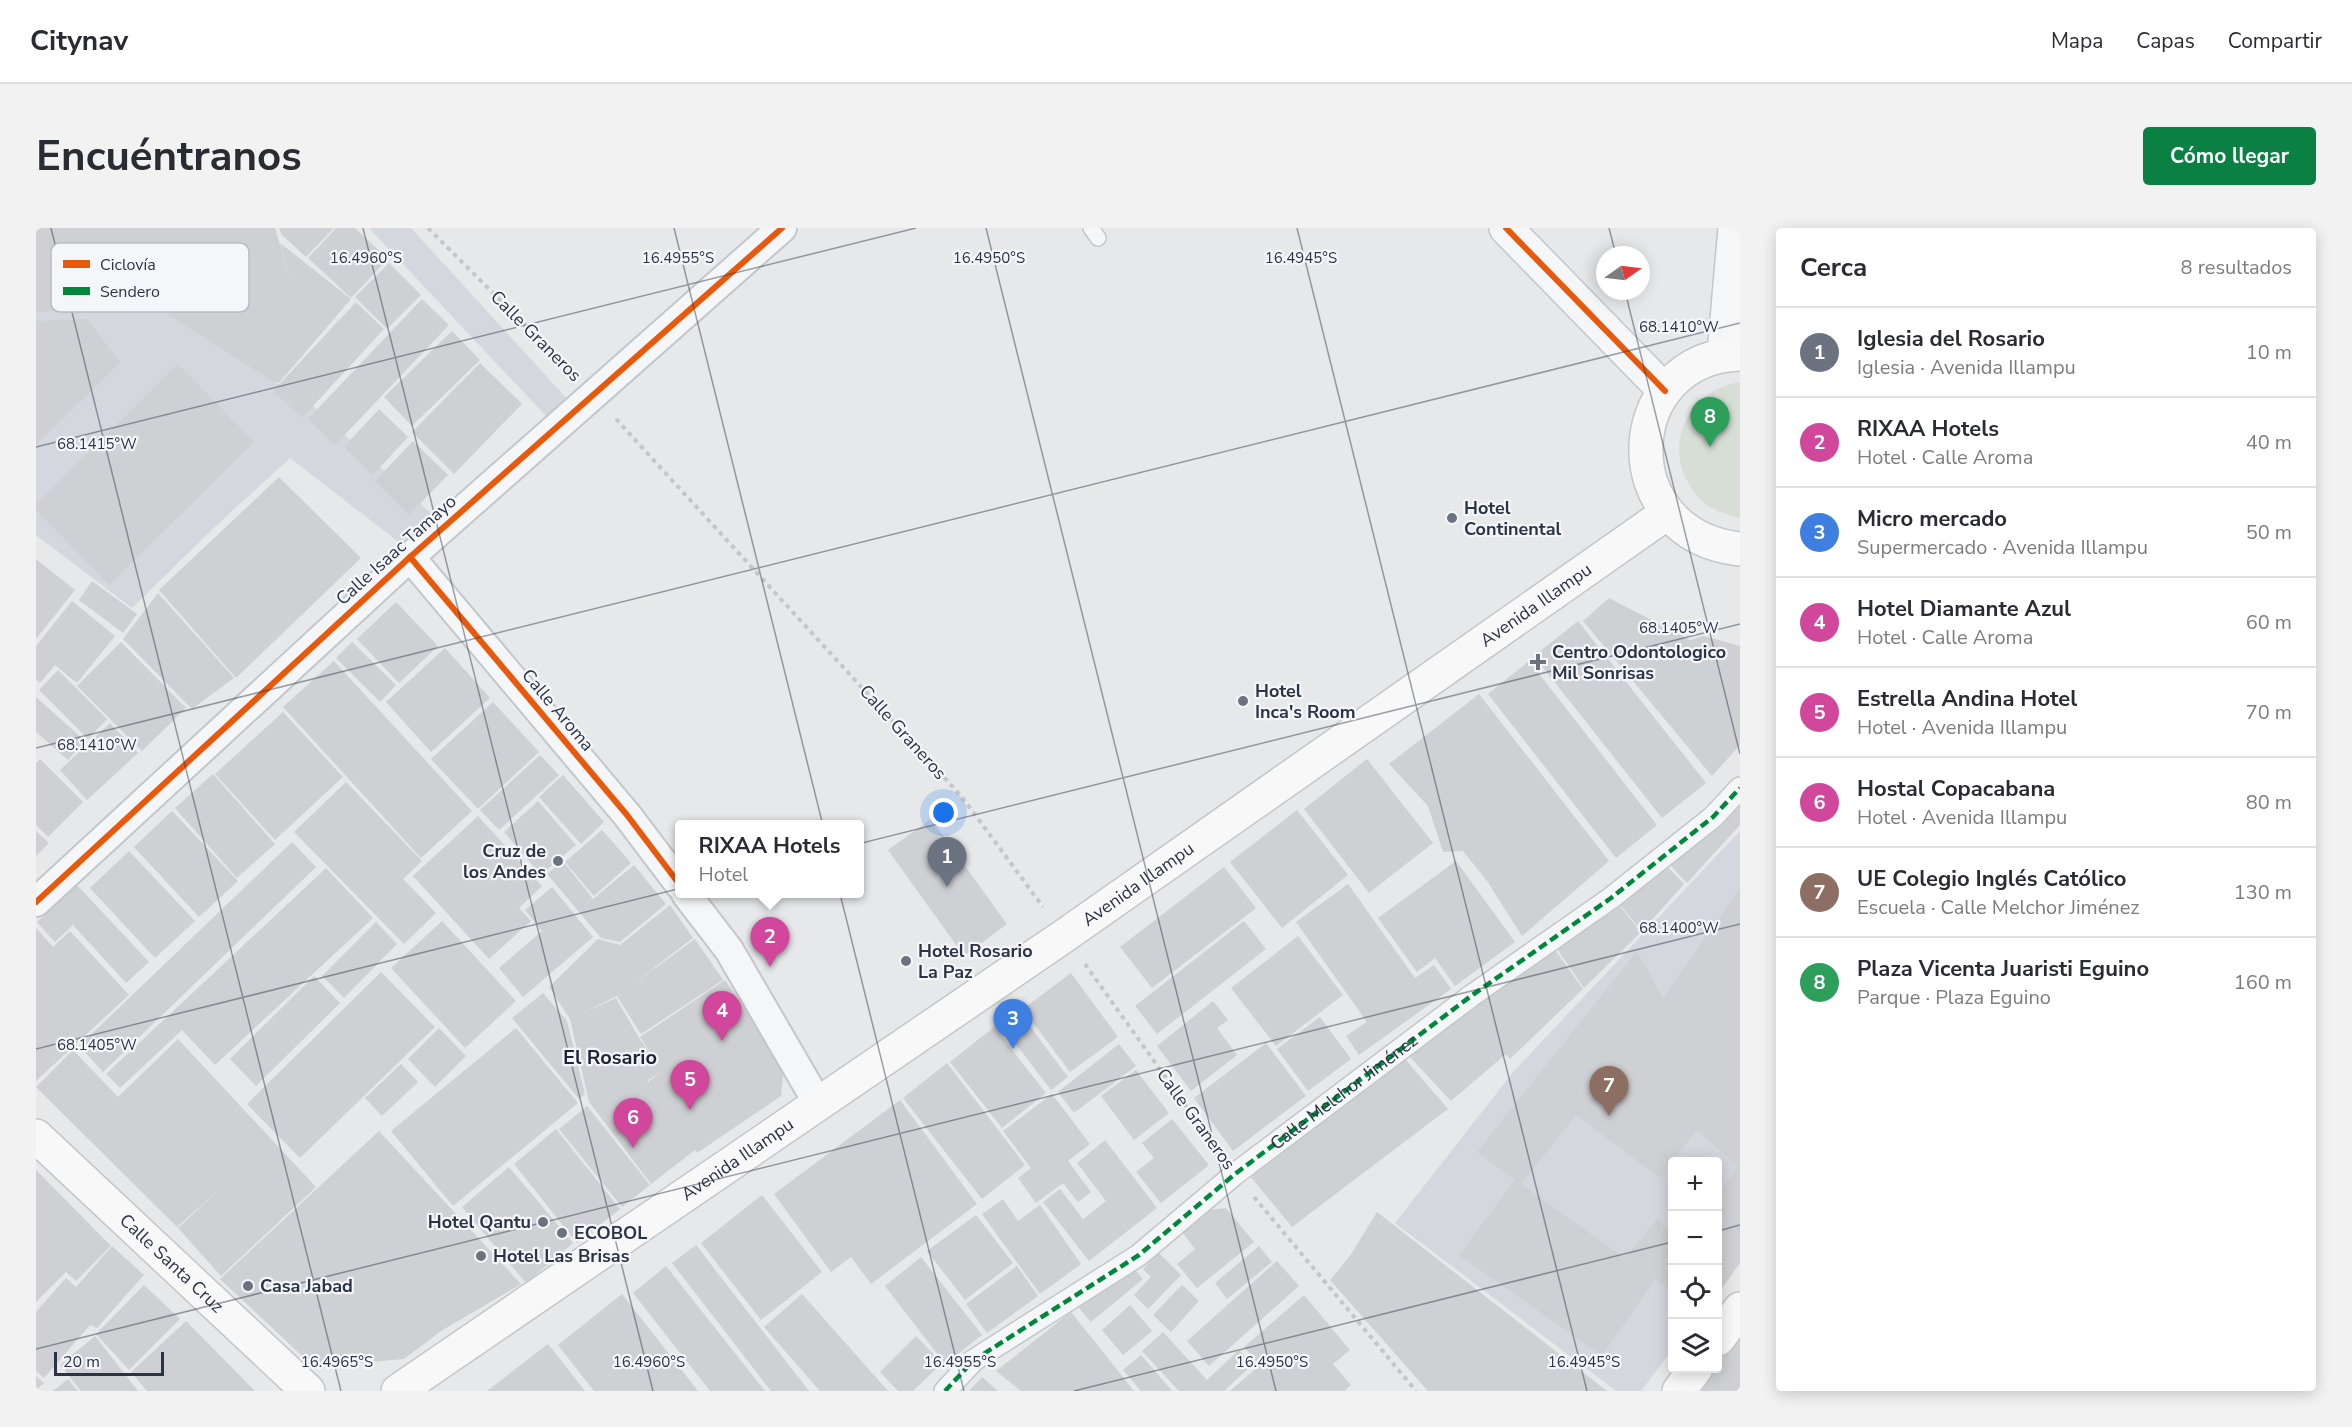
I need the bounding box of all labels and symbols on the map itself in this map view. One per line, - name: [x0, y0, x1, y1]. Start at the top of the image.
- legend: [51, 243, 249, 312]
- north arrow: [1596, 246, 1650, 300]
- text: 16.4960°S: [330, 248, 402, 268]
- text: 16.4955°S: [642, 248, 714, 268]
- text: 16.4950°S: [953, 248, 1025, 268]
- text: 16.4945°S: [1265, 248, 1337, 268]
- text: Ciclovía: [100, 254, 156, 276]
- text: Sendero: [100, 281, 160, 303]
- street label: Calle Graneros: [485, 285, 587, 387]
- text: 68.1410°W: [1639, 317, 1719, 337]
- pin: 8: [1690, 398, 1730, 447]
- text: 68.1415°W: [57, 434, 137, 454]
- street label: Calle Isaac Tamayo: [331, 489, 461, 611]
- place label: Hotel Continental: [1464, 496, 1562, 541]
- marker: Hotel Continental: [1445, 511, 1459, 525]
- street label: Avenida Illampu: [1475, 557, 1597, 653]
- text: 68.1405°W: [1639, 618, 1719, 638]
- place label: Centro Odontologico Mil Sonrisas: [1552, 640, 1726, 685]
- marker: Centro Odontologico Mil Sonrisas: [1529, 653, 1547, 671]
- street label: Calle Aroma: [516, 664, 600, 756]
- street label: Calle Graneros: [854, 679, 952, 785]
- place label: Hotel Inca's Room: [1255, 679, 1356, 724]
- marker: Hotel Inca's Room: [1236, 694, 1250, 708]
- text: 68.1410°W: [57, 735, 137, 755]
- your location: [929, 798, 958, 827]
- street label: Avenida Illampu: [1077, 837, 1199, 932]
- pin: 1: [928, 838, 966, 887]
- place label: Cruz de los Andes: [463, 839, 546, 884]
- marker: Cruz de los Andes: [551, 854, 565, 868]
- pin: 2: [750, 918, 790, 967]
- text: 68.1400°W: [1639, 918, 1719, 938]
- place label: Hotel Rosario La Paz: [918, 939, 1033, 984]
- marker: Hotel Rosario La Paz: [899, 954, 913, 968]
- pin: 4: [702, 992, 742, 1041]
- pin: 3: [994, 1000, 1032, 1049]
- street label: Calle Melchor Jiménez: [1265, 1028, 1423, 1155]
- text: 68.1405°W: [57, 1035, 137, 1055]
- district label: El Rosario: [563, 1044, 657, 1071]
- pin: 5: [670, 1060, 710, 1110]
- street label: Calle Graneros: [1151, 1063, 1241, 1175]
- pin: 7: [1590, 1066, 1628, 1116]
- pin: 6: [614, 1098, 652, 1148]
- street label: Avenida Illampu: [676, 1112, 798, 1206]
- street label: Calle Santa Cruz: [114, 1208, 229, 1318]
- place label: Hotel Qantu: [428, 1210, 531, 1234]
- marker: Hotel Qantu: [536, 1215, 550, 1229]
- place label: ECOBOL: [574, 1221, 647, 1245]
- marker: ECOBOL: [555, 1226, 569, 1240]
- place label: Hotel Las Brisas: [493, 1244, 630, 1268]
- marker: Hotel Las Brisas: [474, 1249, 488, 1263]
- place label: Casa Jabad: [260, 1274, 353, 1298]
- marker: Casa Jabad: [241, 1279, 255, 1293]
- scale bar: [54, 1349, 164, 1376]
- text: 16.4965°S: [301, 1352, 373, 1372]
- text: 16.4960°S: [613, 1352, 685, 1372]
- text: 16.4955°S: [924, 1352, 996, 1372]
- text: 16.4950°S: [1236, 1352, 1308, 1372]
- text: 16.4945°S: [1548, 1352, 1620, 1372]

